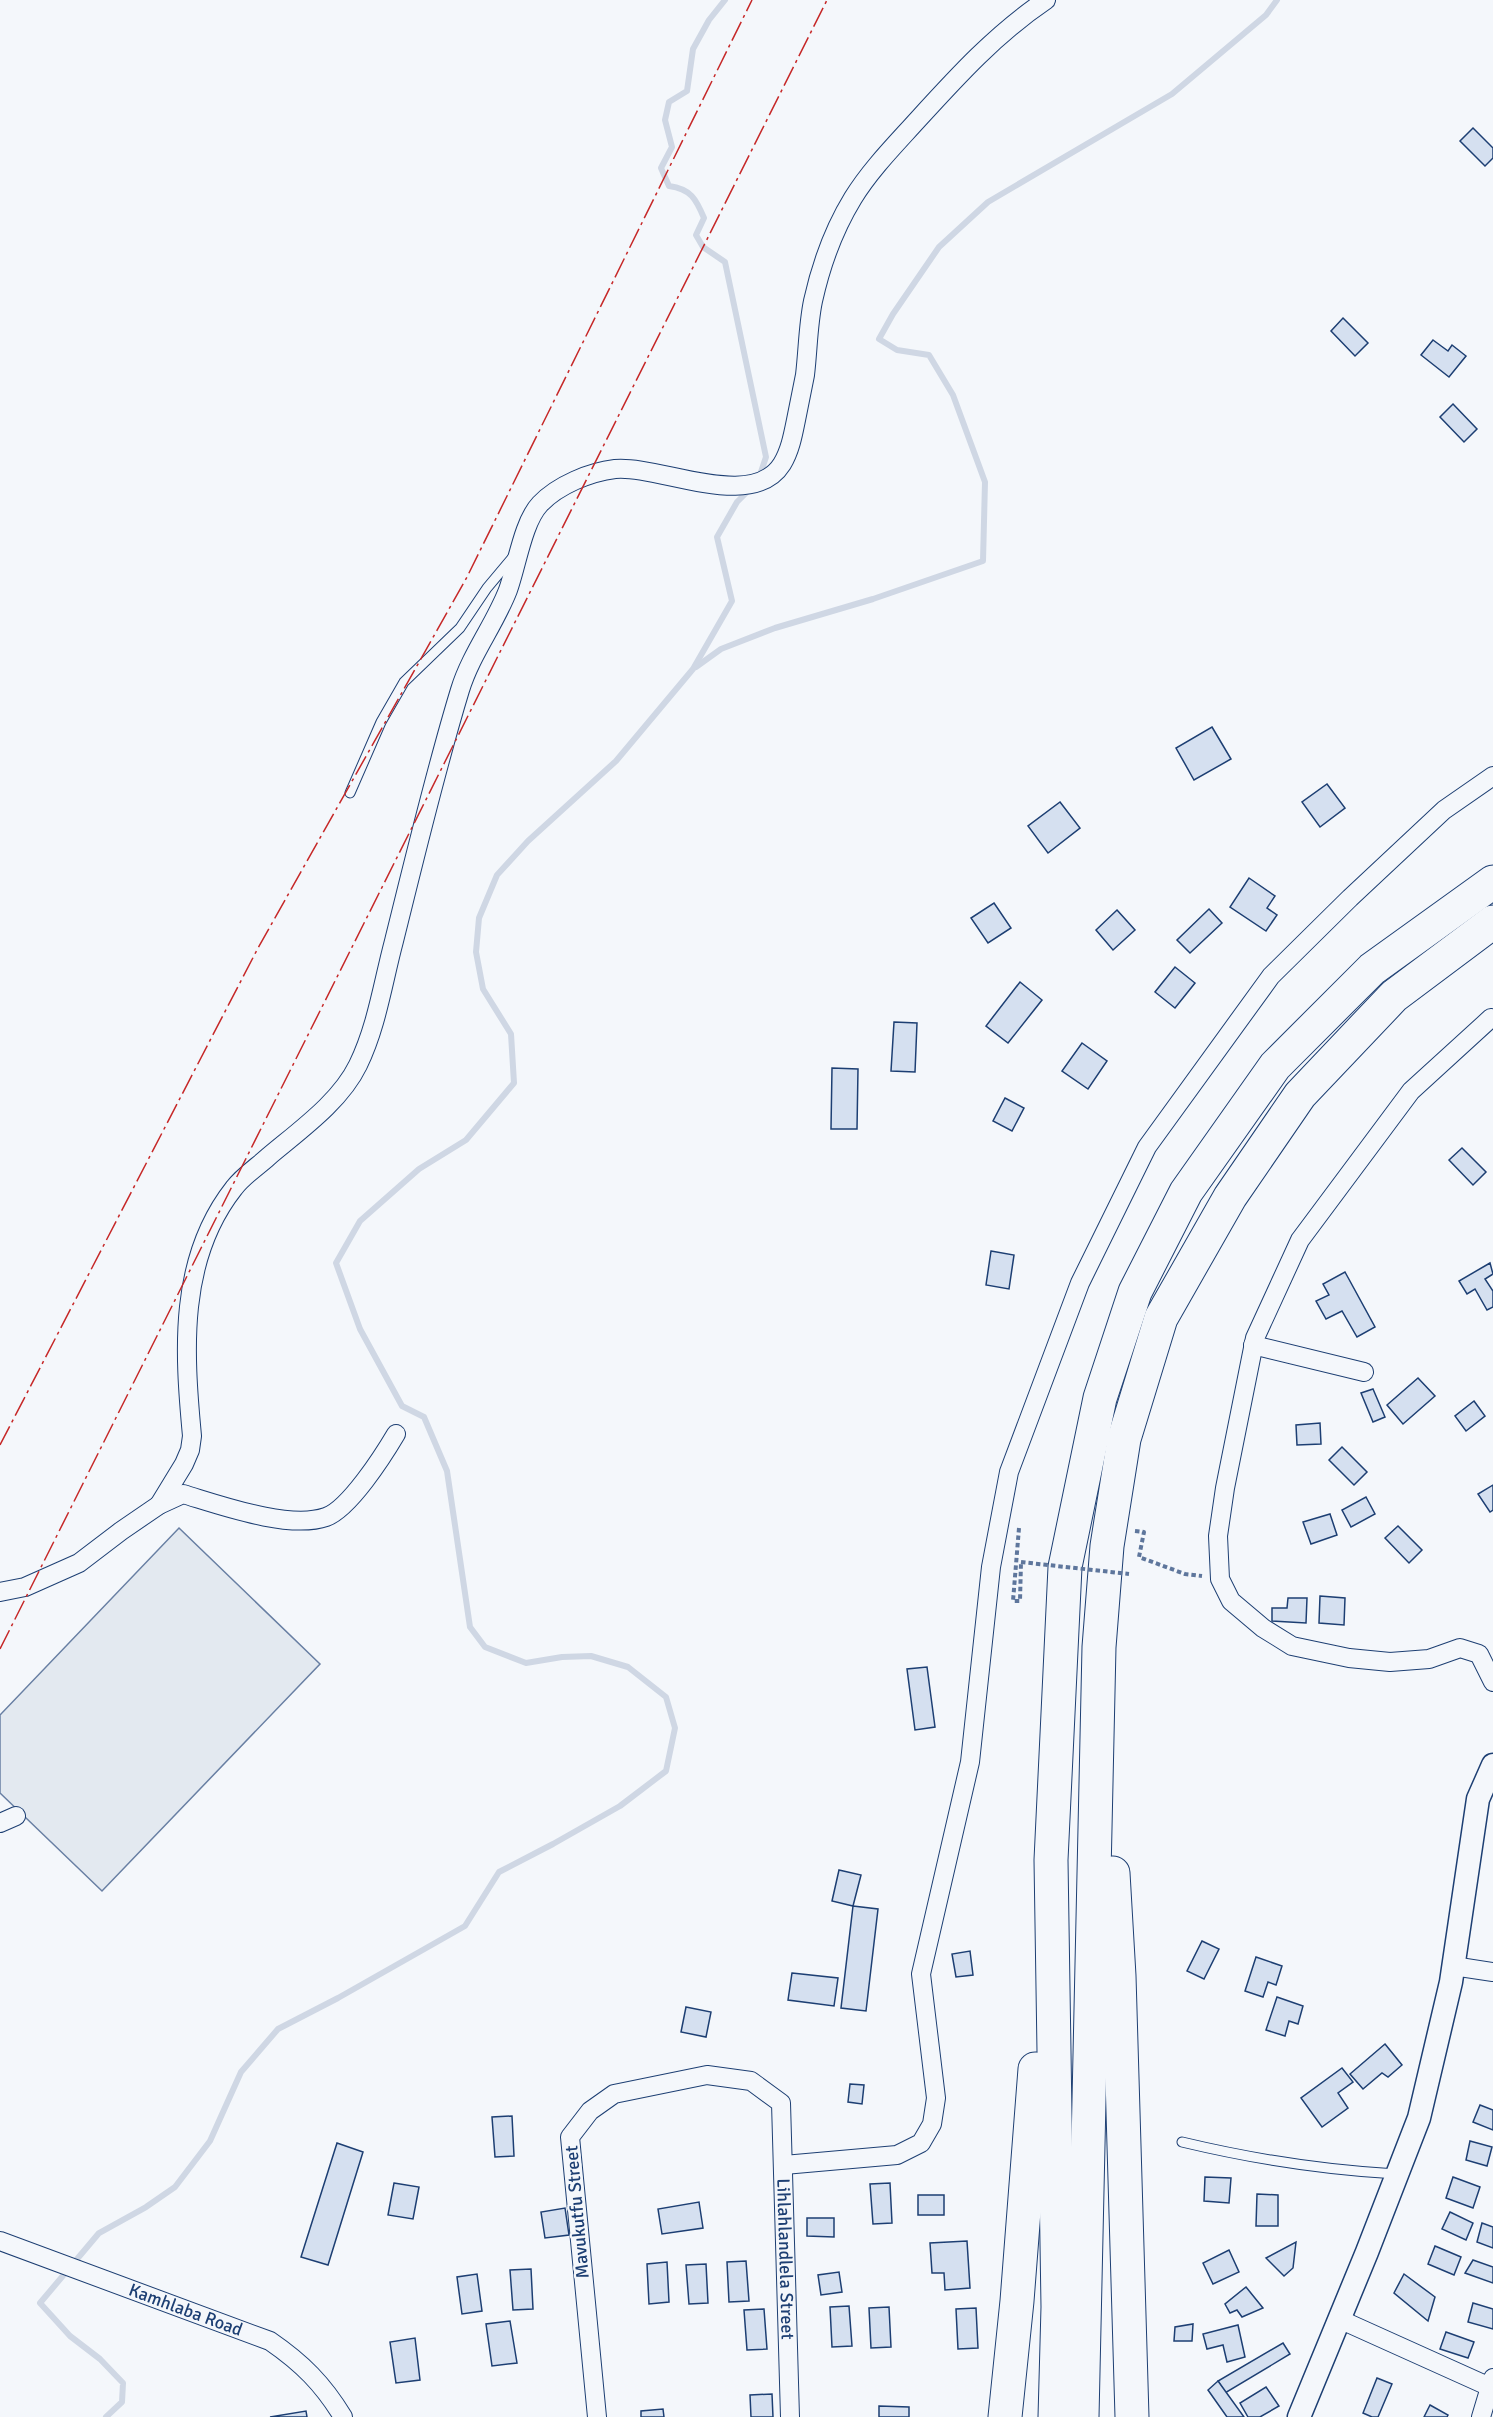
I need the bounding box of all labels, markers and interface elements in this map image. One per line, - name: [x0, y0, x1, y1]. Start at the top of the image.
- street label: Mavukutfu Street: [560, 2145, 594, 2279]
- street label: Lihlahlandlela Street: [772, 2178, 799, 2340]
- street label: Kamhlaba Road: [126, 2279, 246, 2341]

